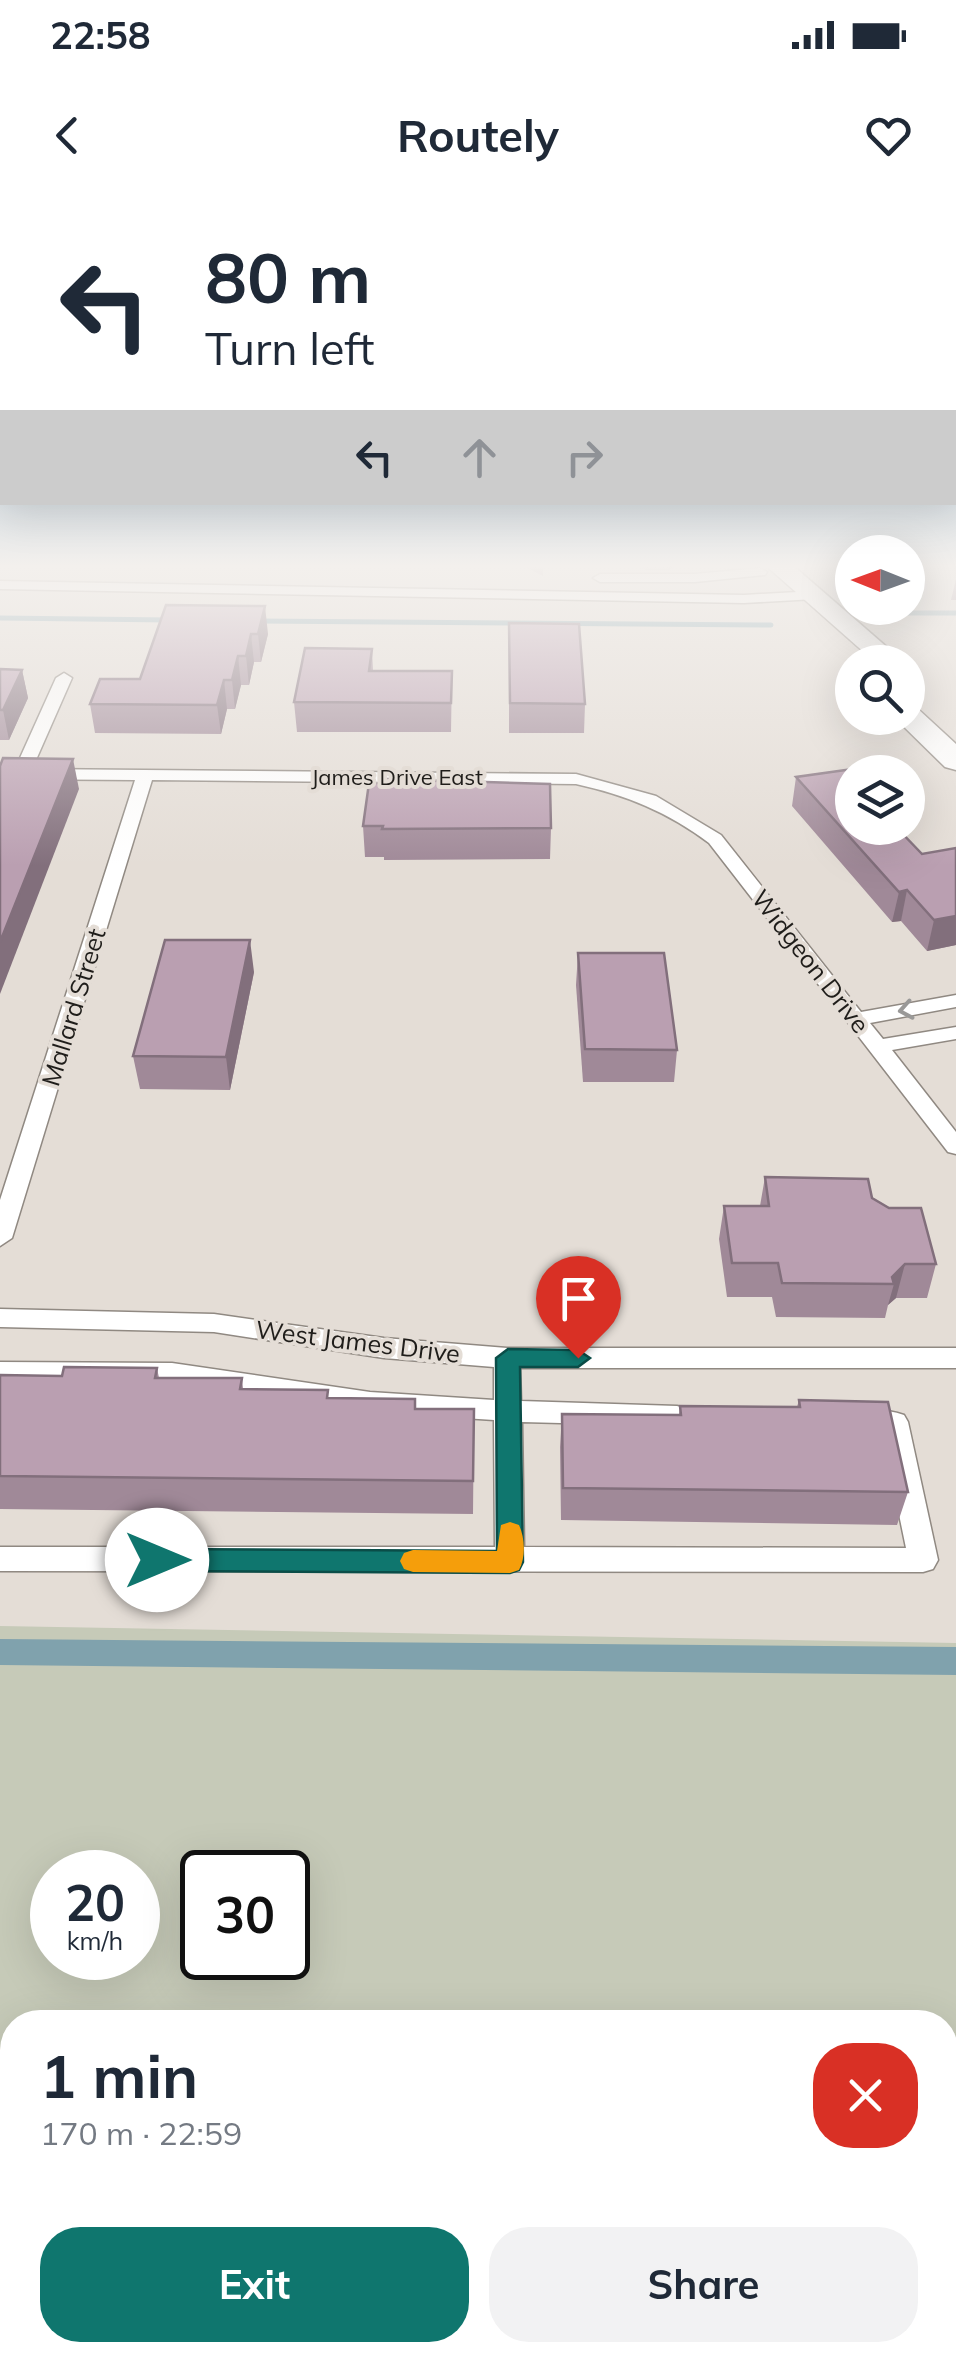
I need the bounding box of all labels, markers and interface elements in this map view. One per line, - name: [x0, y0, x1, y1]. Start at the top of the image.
- text: 22:58: [50, 11, 151, 59]
- text: Routely: [397, 107, 559, 163]
- icon: back: [40, 108, 95, 163]
- icon: heart: [861, 108, 916, 163]
- text: 80 m: [205, 233, 371, 321]
- icon: left: [40, 240, 170, 370]
- text: Turn left: [205, 320, 374, 376]
- icon: left: [347, 430, 402, 485]
- icon: ahead: [452, 430, 507, 485]
- icon: right: [557, 430, 612, 485]
- north arrow: [835, 535, 925, 625]
- map controls: [835, 535, 925, 845]
- button: search: [835, 645, 925, 735]
- button: layers: [835, 755, 925, 845]
- street label: James Drive East: [311, 763, 483, 791]
- street label: Widgeon Drive: [745, 883, 877, 1039]
- street label: Mallard Street: [34, 924, 112, 1089]
- one-way arrow: [898, 999, 914, 1020]
- pin: [536, 1256, 621, 1359]
- icon: arrive: [551, 1271, 606, 1326]
- street label: West James Drive: [254, 1313, 462, 1369]
- position arrow: [105, 1508, 209, 1612]
- speed limit sign: 30: [180, 1850, 310, 1980]
- text: 20: [65, 1871, 125, 1934]
- text: km/h: [67, 1925, 123, 1956]
- text: 1 min: [40, 2038, 198, 2113]
- button: close: [813, 2043, 918, 2148]
- text: 170 m · 22:59: [40, 2113, 242, 2153]
- button: Exit: [40, 2227, 469, 2342]
- button: Share: [489, 2227, 918, 2342]

